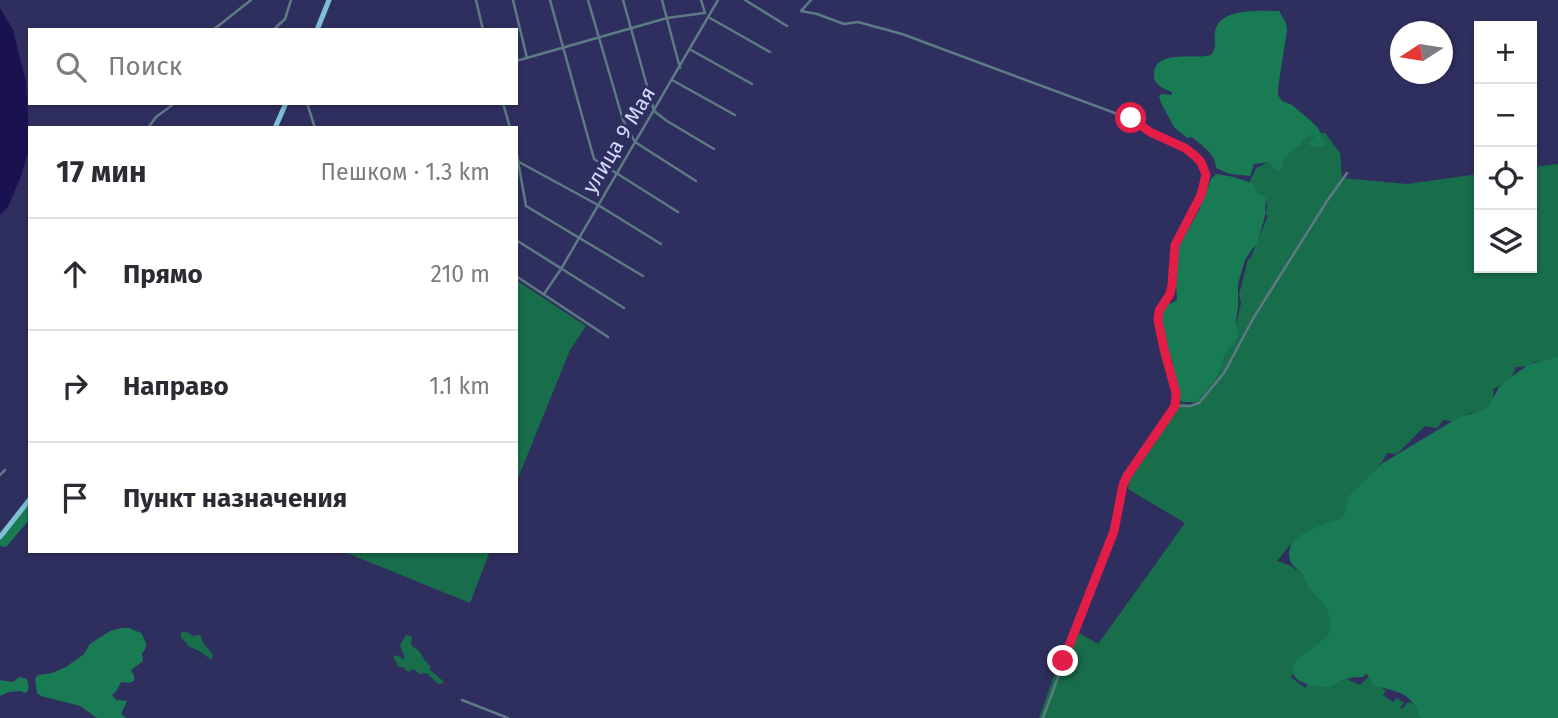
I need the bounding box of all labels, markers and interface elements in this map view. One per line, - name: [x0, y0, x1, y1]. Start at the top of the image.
- north arrow: [1390, 21, 1453, 84]
- map controls: [1474, 21, 1537, 273]
- button: +: [1474, 21, 1537, 84]
- search box: [28, 28, 518, 105]
- icon: search: [52, 48, 90, 86]
- text: Поиск: [108, 51, 182, 82]
- street label: улица 9 Мая: [577, 82, 661, 198]
- button: −: [1474, 84, 1537, 147]
- route start: [1115, 102, 1146, 133]
- button: locate: [1474, 147, 1537, 210]
- text: 17 мин: [56, 154, 147, 190]
- text: Пешком · 1.3 km: [321, 158, 490, 186]
- button: layers: [1474, 210, 1537, 273]
- icon: ahead: [56, 255, 94, 293]
- text: Прямо: [123, 259, 203, 290]
- text: 210 m: [431, 260, 490, 288]
- icon: right: [56, 367, 94, 405]
- text: Направо: [123, 371, 229, 402]
- text: 1.1 km: [429, 372, 490, 400]
- icon: arrive: [56, 479, 94, 517]
- text: Пункт назначения: [123, 483, 347, 514]
- route end: [1047, 645, 1078, 676]

